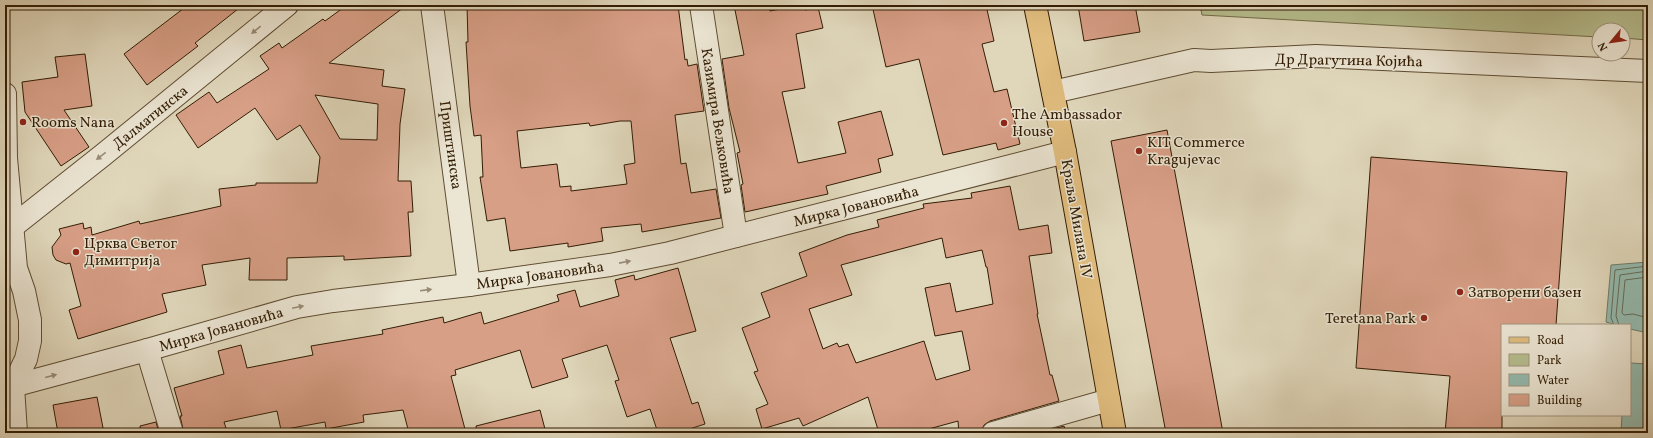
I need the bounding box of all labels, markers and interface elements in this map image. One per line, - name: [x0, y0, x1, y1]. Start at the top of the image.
- north arrow: [1591, 22, 1631, 62]
- one-way arrow: [251, 25, 262, 34]
- text: N: [1595, 39, 1612, 53]
- street label: Казимира Вељковића: [695, 47, 738, 196]
- street label: Др Драгутина Којића: [1275, 50, 1423, 73]
- street label: Далматинска: [109, 81, 193, 155]
- street label: Приштинска: [433, 100, 466, 191]
- place label: The Ambassador House: [1012, 105, 1122, 143]
- place label: Rooms Nana: [31, 113, 115, 134]
- marker: Rooms Nana: [18, 117, 28, 127]
- marker: The Ambassador House: [999, 118, 1009, 128]
- place label: KIT Commerce Kragujevac: [1147, 133, 1245, 171]
- marker: KIT Commerce Kragujevac: [1134, 146, 1144, 156]
- one-way arrow: [96, 152, 107, 160]
- street label: Краља Милана IV: [1055, 158, 1096, 281]
- street label: Мирка Јовановића: [792, 182, 921, 233]
- place label: Црква Светог Димитрија: [84, 234, 177, 272]
- marker: Црква Светог Димитрија: [71, 247, 81, 257]
- street label: Мирка Јовановића: [475, 257, 605, 296]
- one-way arrow: [618, 259, 631, 265]
- place label: Затворени базен: [1468, 283, 1582, 304]
- one-way arrow: [420, 287, 433, 293]
- marker: Затворени базен: [1455, 287, 1465, 297]
- street label: Мирка Јовановића: [157, 303, 286, 358]
- one-way arrow: [291, 303, 304, 309]
- place label: Teretana Park: [1325, 309, 1416, 330]
- marker: Teretana Park: [1419, 313, 1429, 323]
- legend: [1501, 324, 1631, 416]
- text: Road: [1537, 333, 1564, 349]
- text: Park: [1537, 353, 1562, 369]
- one-way arrow: [45, 373, 57, 379]
- text: Water: [1537, 373, 1569, 389]
- text: Building: [1537, 393, 1582, 409]

